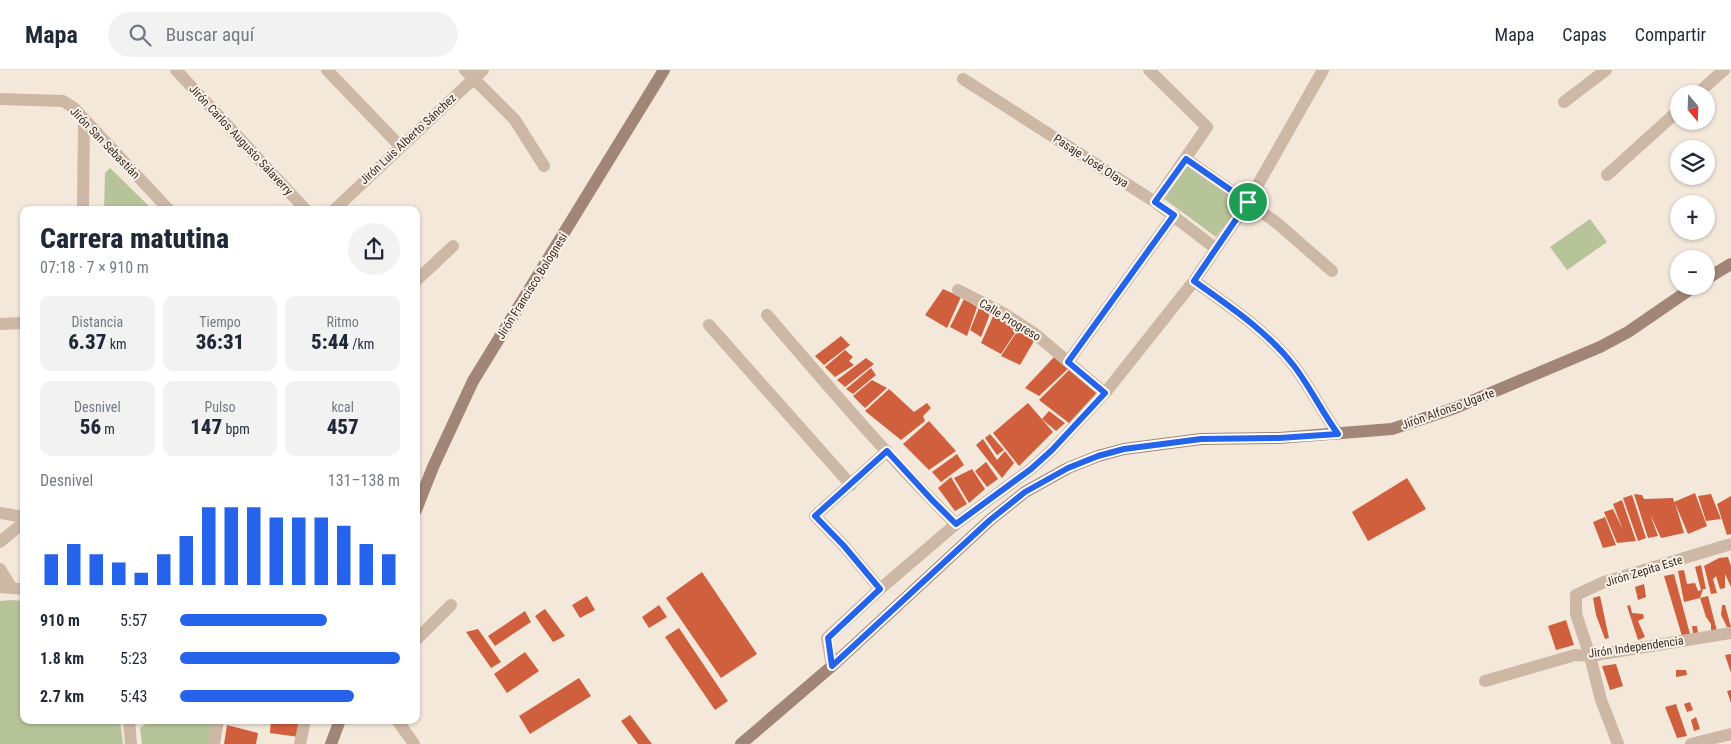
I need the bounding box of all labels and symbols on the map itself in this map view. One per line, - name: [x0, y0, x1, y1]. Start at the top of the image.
- street label: Jirón Carlos Augusto Salaverry: [186, 82, 296, 198]
- north arrow: [1670, 85, 1715, 130]
- street label: Jirón Luis Alberto Sánchez: [357, 91, 459, 187]
- street label: Jirón San Sebastián: [67, 104, 143, 182]
- street label: Pasaje José Olaya: [1051, 132, 1131, 191]
- pin: [1227, 181, 1269, 223]
- street label: Jirón Francisco Bolognesi: [494, 230, 570, 342]
- street label: Calle Progreso: [977, 296, 1043, 344]
- street label: Jirón Alfonso Ugarte: [1400, 386, 1497, 432]
- street label: Jirón Zepita Este: [1604, 553, 1685, 589]
- street label: Jirón Independencia: [1588, 633, 1685, 661]

